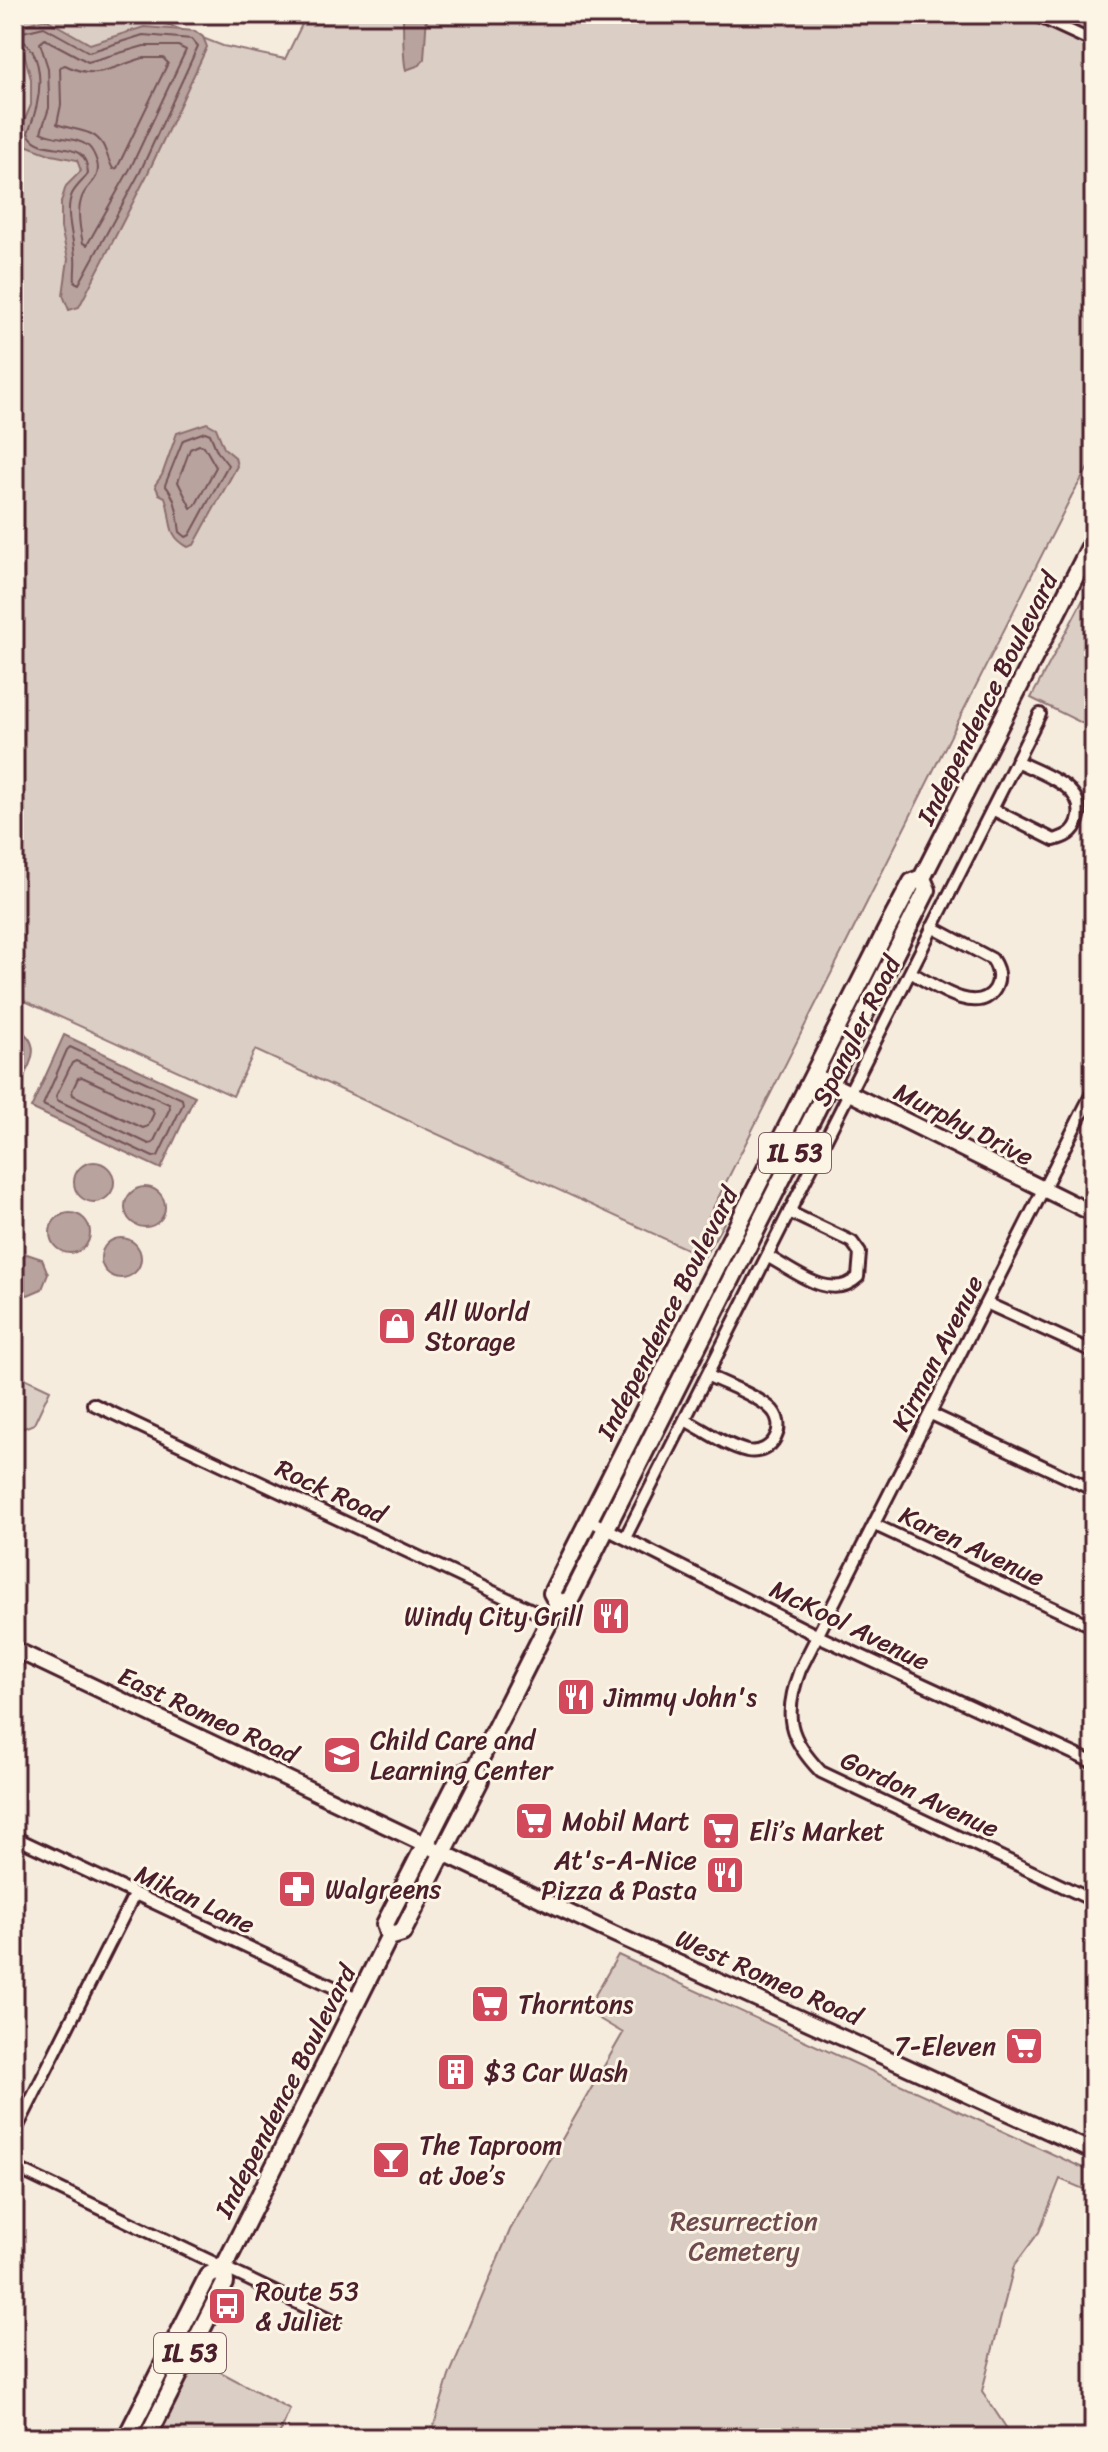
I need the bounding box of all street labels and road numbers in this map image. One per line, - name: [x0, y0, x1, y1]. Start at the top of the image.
- street label: Independence Boulevard: [903, 561, 1072, 834]
- street label: Spangler Road: [798, 946, 915, 1114]
- street label: Murphy Drive: [886, 1069, 1042, 1179]
- road number: IL 53: [759, 1133, 831, 1173]
- street label: Independence Boulevard: [583, 1176, 752, 1449]
- street label: Kirman Avenue: [878, 1267, 996, 1439]
- street label: Rock Road: [268, 1445, 396, 1538]
- street label: Karen Avenue: [891, 1492, 1053, 1600]
- street label: McKool Avenue: [762, 1566, 938, 1684]
- street label: East Romeo Road: [110, 1653, 308, 1778]
- street label: Gordon Avenue: [833, 1737, 1007, 1851]
- street label: Mikan Lane: [127, 1851, 263, 1947]
- street label: West Romeo Road: [668, 1915, 872, 2040]
- street label: Independence Boulevard: [201, 1954, 370, 2227]
- road number: IL 53: [154, 2333, 226, 2373]

